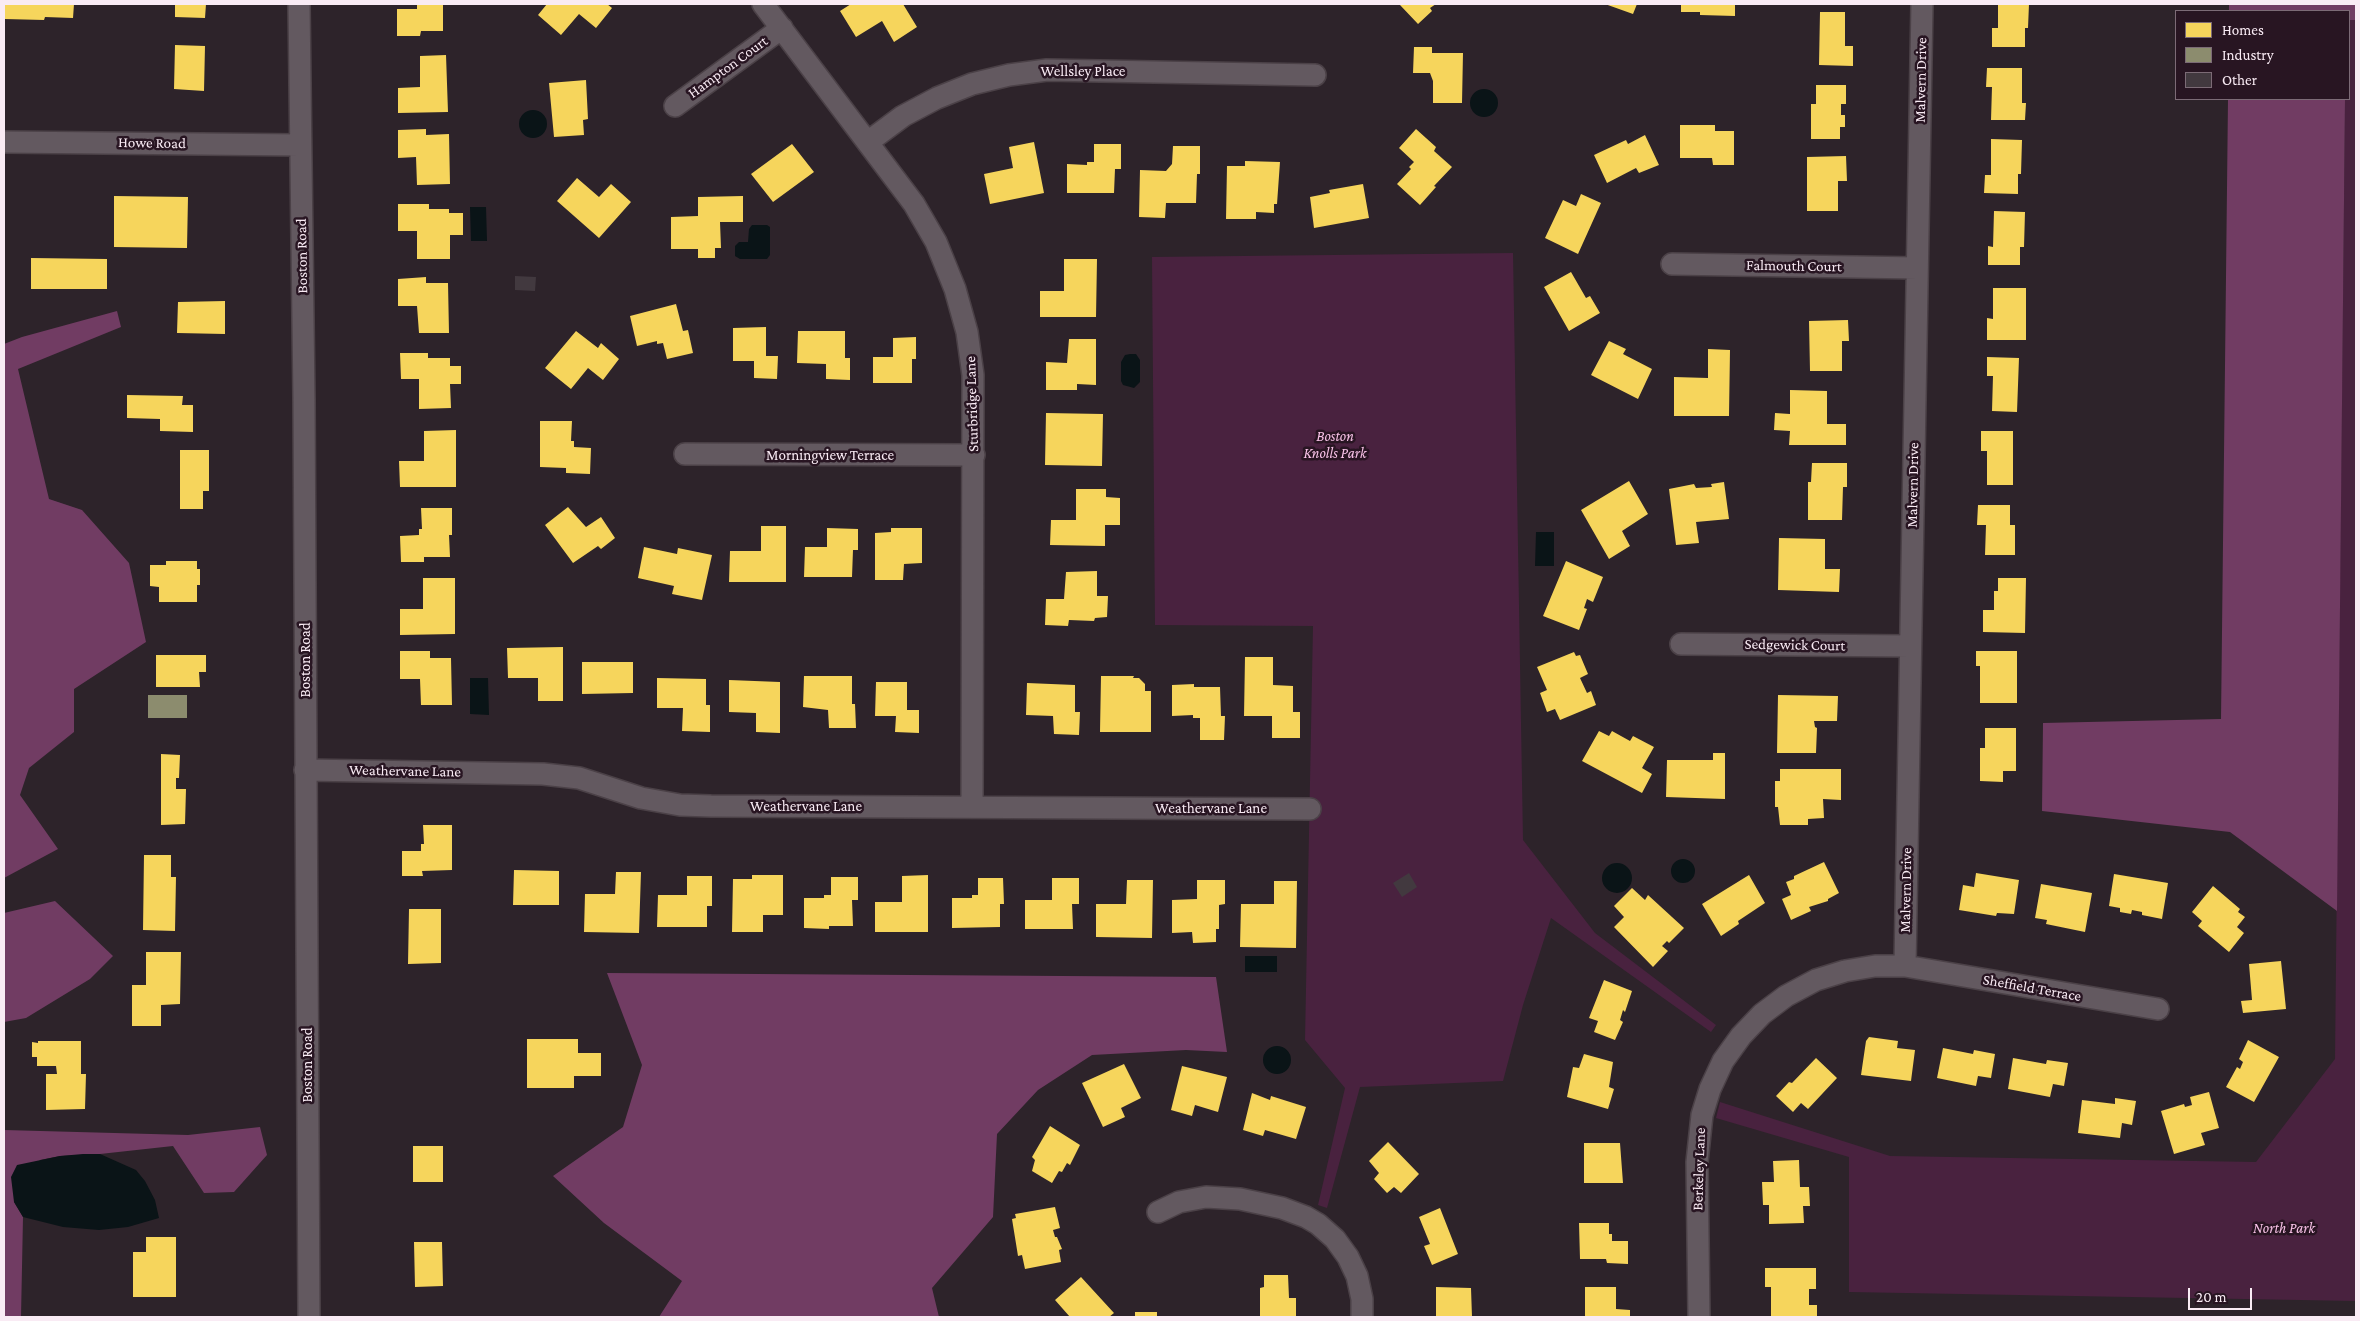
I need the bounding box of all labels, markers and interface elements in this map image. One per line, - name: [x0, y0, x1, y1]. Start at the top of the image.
- legend: [2175, 10, 2350, 100]
- text: Homes: [2222, 22, 2264, 38]
- street label: Hampton Court: [685, 32, 771, 102]
- street label: Malvern Drive: [1911, 37, 1931, 123]
- text: Industry: [2222, 47, 2274, 63]
- street label: Wellsley Place: [1041, 62, 1125, 80]
- text: Other: [2222, 72, 2257, 88]
- street label: Howe Road: [118, 133, 186, 153]
- street label: Boston Road: [292, 218, 312, 294]
- street label: Falmouth Court: [1746, 256, 1842, 276]
- street label: Sturbridge Lane: [961, 356, 983, 452]
- park label: Boston Knolls Park: [1303, 427, 1367, 462]
- street label: Malvern Drive: [1903, 442, 1923, 528]
- street label: Morningview Terrace: [766, 446, 894, 464]
- street label: Boston Road: [296, 622, 314, 698]
- street label: Sedgewick Court: [1744, 635, 1846, 655]
- street label: Weathervane Lane: [349, 761, 461, 781]
- street label: Weathervane Lane: [750, 797, 862, 815]
- street label: Weathervane Lane: [1155, 799, 1267, 817]
- street label: Malvern Drive: [1896, 847, 1916, 933]
- street label: Sheffield Terrace: [1981, 970, 2083, 1006]
- street label: Boston Road: [298, 1027, 316, 1103]
- street label: Berkeley Lane: [1689, 1127, 1709, 1211]
- park label: North Park: [2253, 1219, 2315, 1237]
- scale bar: [2190, 1278, 2254, 1310]
- text: 20 m: [2196, 1289, 2227, 1305]

